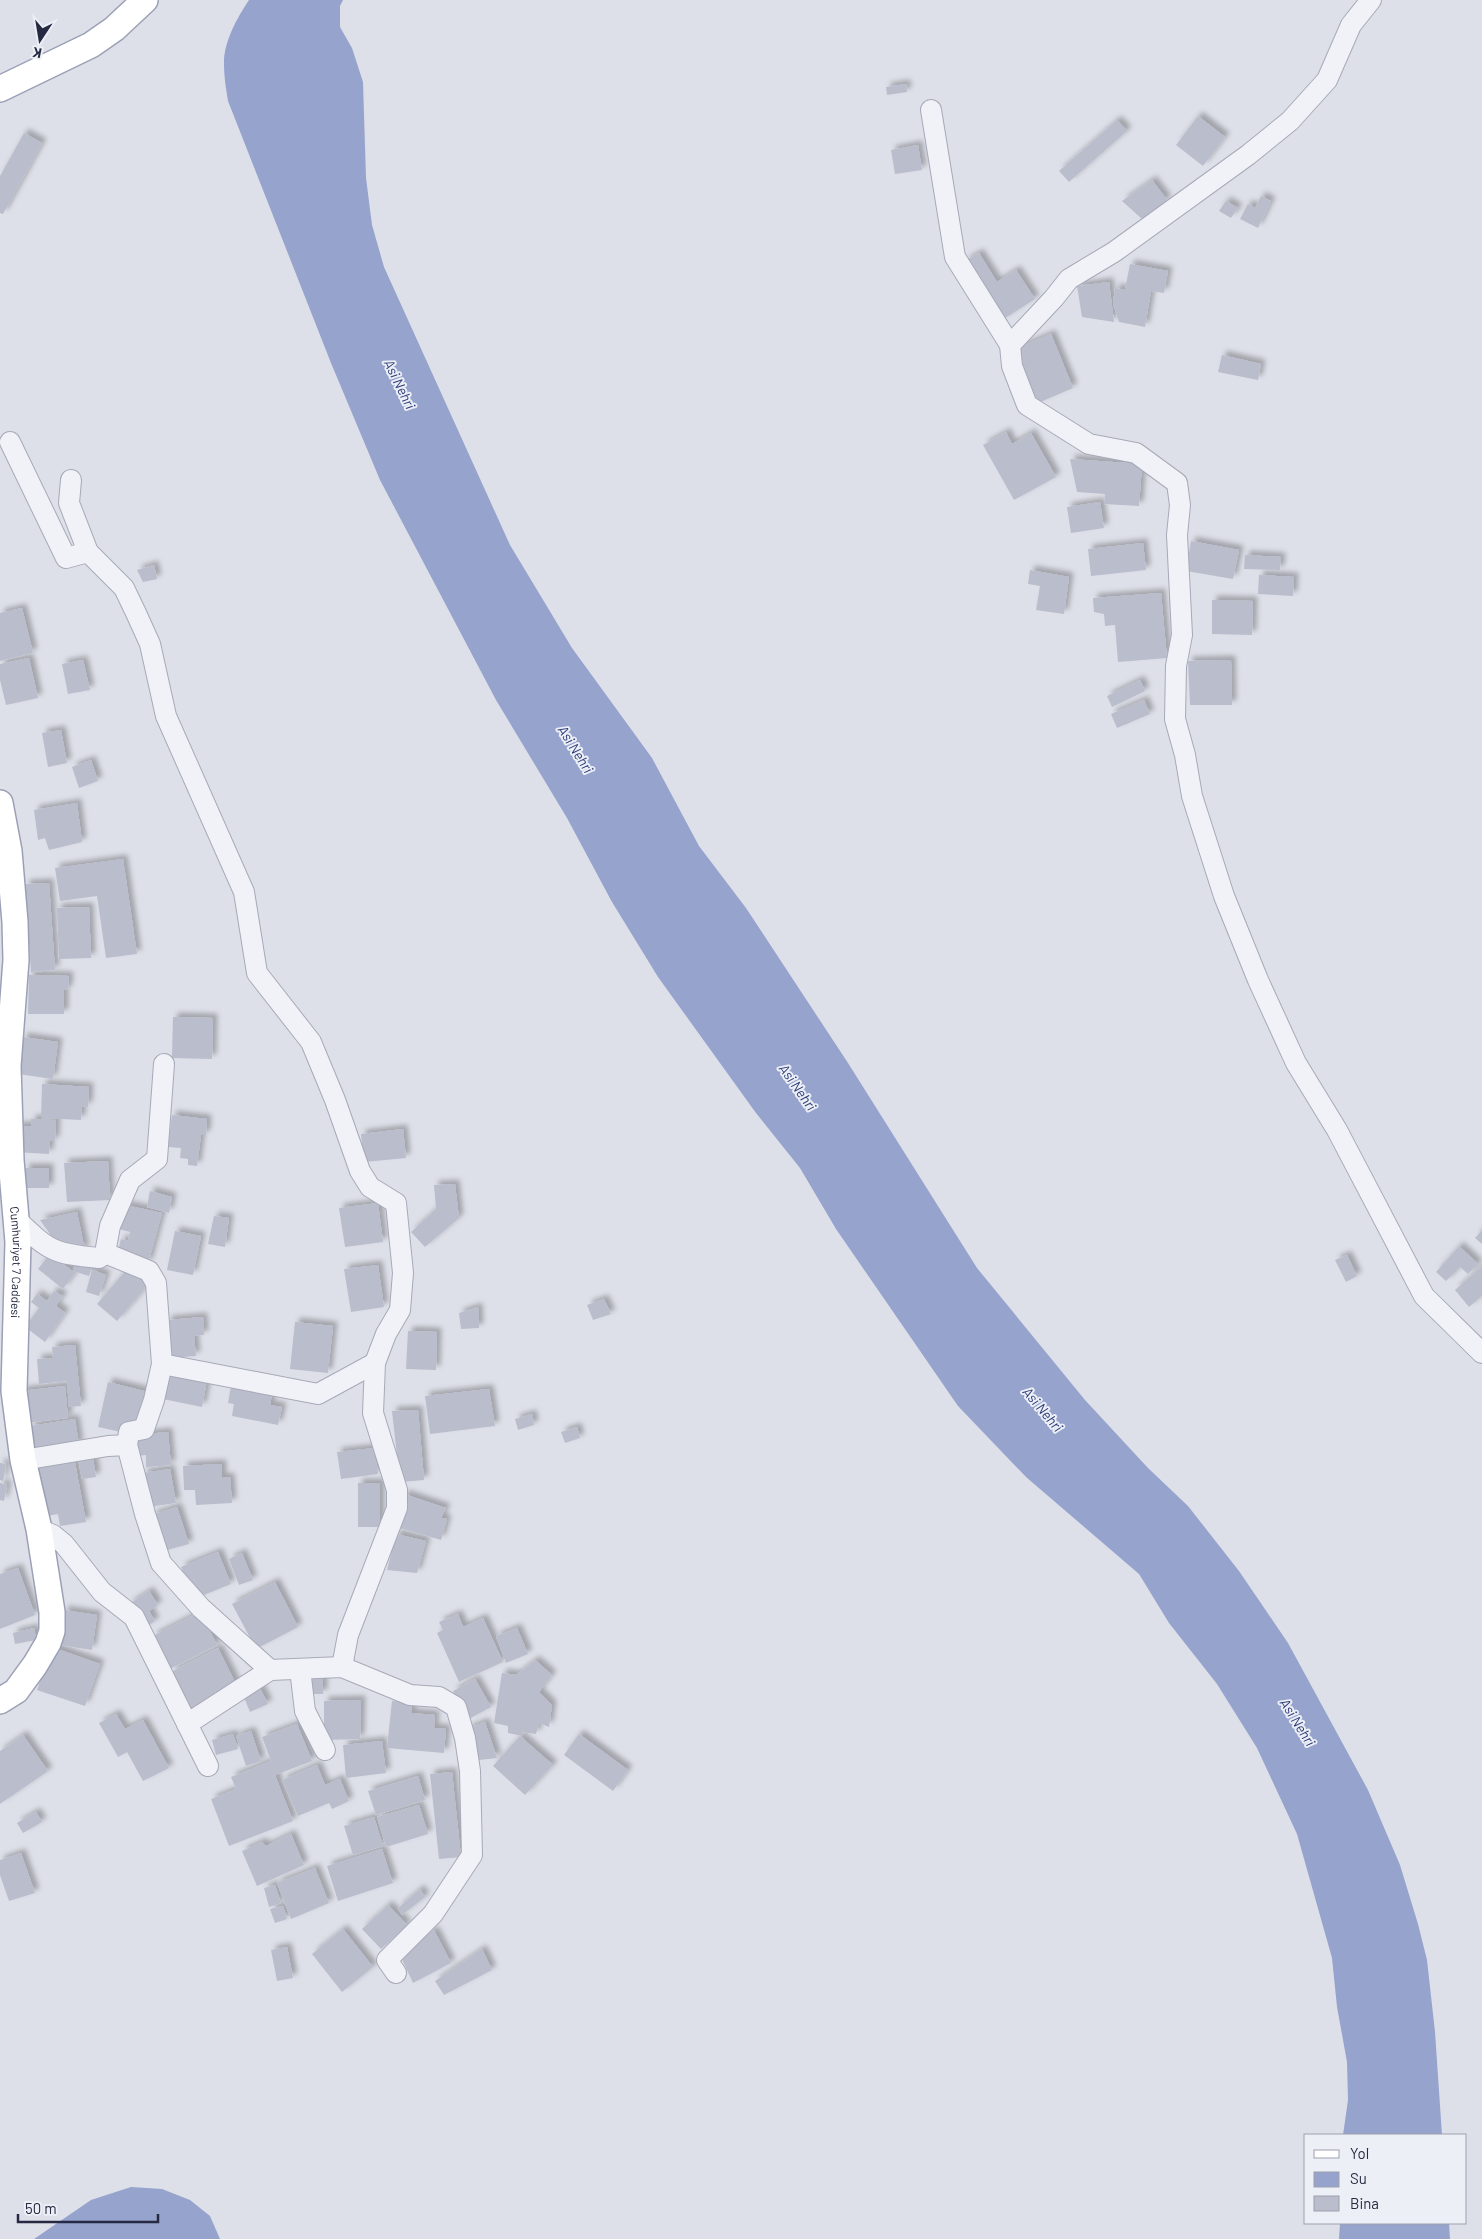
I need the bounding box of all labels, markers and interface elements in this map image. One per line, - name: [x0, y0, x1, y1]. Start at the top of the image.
- north arrow: [15, 15, 65, 65]
- text: K: [31, 44, 43, 62]
- water label: Asi Nehri: [381, 356, 420, 412]
- water label: Asi Nehri: [555, 722, 598, 776]
- water label: Asi Nehri: [776, 1060, 820, 1114]
- street label: Cumhuriyet 7 Caddesi: [8, 1206, 25, 1318]
- water label: Asi Nehri: [1019, 1383, 1067, 1435]
- water label: Asi Nehri: [1277, 1695, 1320, 1749]
- legend: [1304, 2134, 1467, 2224]
- text: Yol: [1350, 2144, 1369, 2162]
- text: Su: [1350, 2169, 1367, 2187]
- scale bar: [18, 2192, 158, 2224]
- text: Bina: [1350, 2194, 1379, 2212]
- text: 50 m: [25, 2199, 57, 2217]

